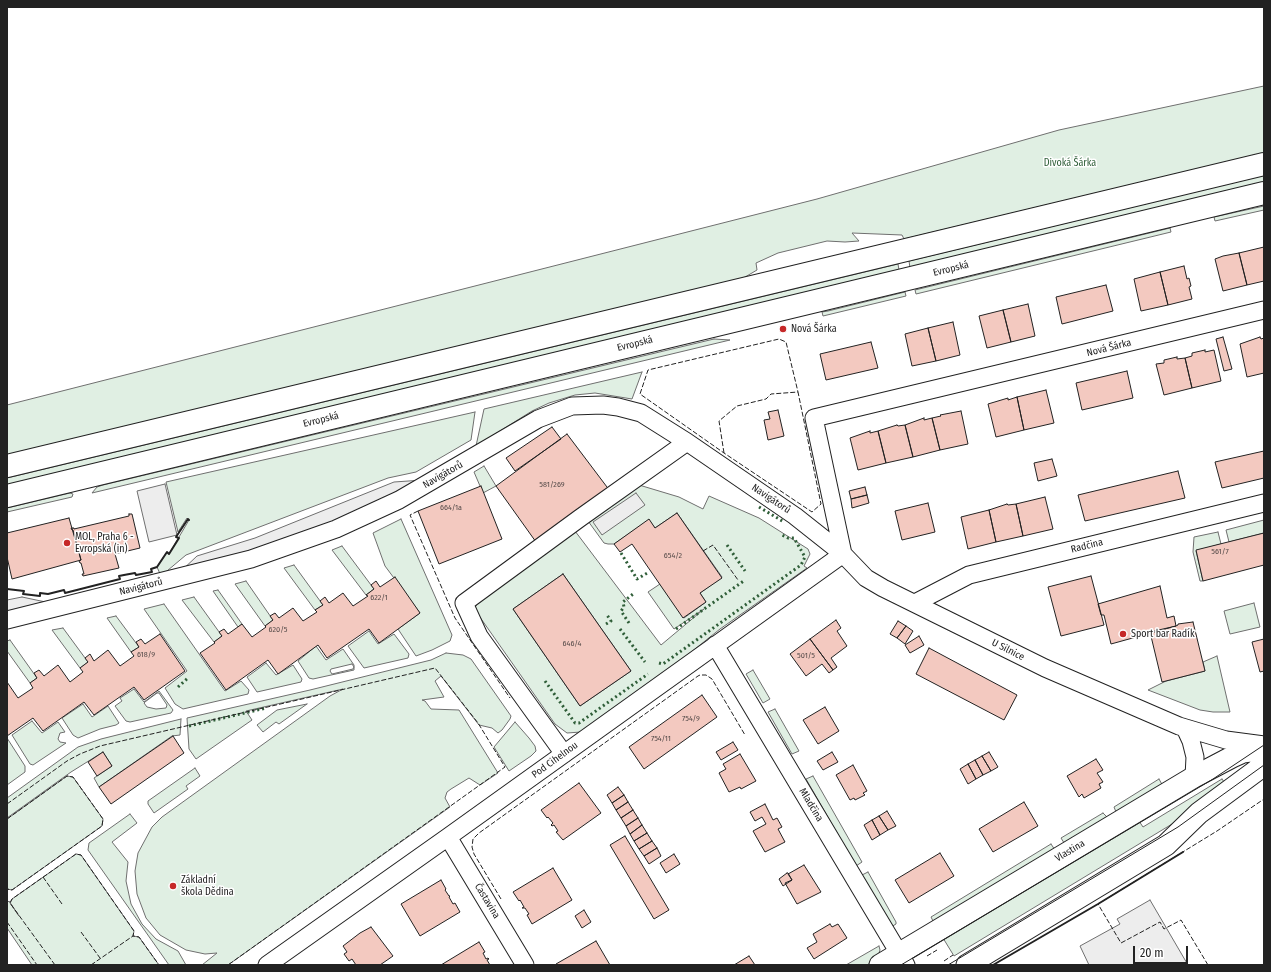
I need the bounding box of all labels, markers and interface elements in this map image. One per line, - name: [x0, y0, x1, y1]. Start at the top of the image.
- park label: Divoká Šárka: [1044, 157, 1096, 169]
- street label: Evropská: [932, 259, 970, 279]
- place label: Nová Šárka: [791, 323, 837, 335]
- marker: Nová Šárka: [778, 324, 788, 334]
- street label: Evropská: [616, 334, 654, 354]
- street label: Nová Šárka: [1085, 337, 1133, 359]
- street label: Evropská: [302, 410, 340, 430]
- street label: Navigátorů: [421, 459, 465, 491]
- house number: 581/269: [539, 480, 565, 490]
- street label: Navigátorů: [749, 482, 793, 516]
- house number: 664/1a: [440, 503, 462, 513]
- place label: MOL, Praha 6 - Evropská (in): [75, 531, 134, 554]
- street label: Radčina: [1070, 536, 1104, 556]
- marker: MOL, Praha 6 - Evropská (in): [62, 538, 72, 548]
- house number: 561/7: [1211, 547, 1229, 557]
- house number: 654/2: [664, 551, 682, 561]
- street label: Navigátorů: [118, 576, 164, 598]
- house number: 622/1: [370, 593, 388, 603]
- house number: 620/5: [269, 625, 287, 635]
- place label: Sport bar Radík: [1131, 628, 1195, 640]
- marker: Sport bar Radík: [1118, 629, 1128, 639]
- street label: U Silnice: [990, 637, 1026, 663]
- house number: 646/4: [563, 639, 581, 649]
- house number: 618/9: [137, 650, 155, 660]
- house number: 501/5: [797, 651, 815, 661]
- house number: 754/9: [682, 714, 700, 724]
- house number: 754/11: [651, 734, 671, 744]
- street label: Pod Cihelnou: [530, 739, 580, 781]
- street label: Mladčina: [796, 786, 826, 824]
- street label: Vlastina: [1053, 837, 1087, 865]
- place label: Základní škola Dědina: [181, 874, 234, 898]
- marker: Základní škola Dědina: [168, 881, 178, 891]
- street label: Častavina: [472, 881, 502, 921]
- scale bar: [1135, 938, 1190, 964]
- text: 20 m: [1140, 946, 1164, 960]

